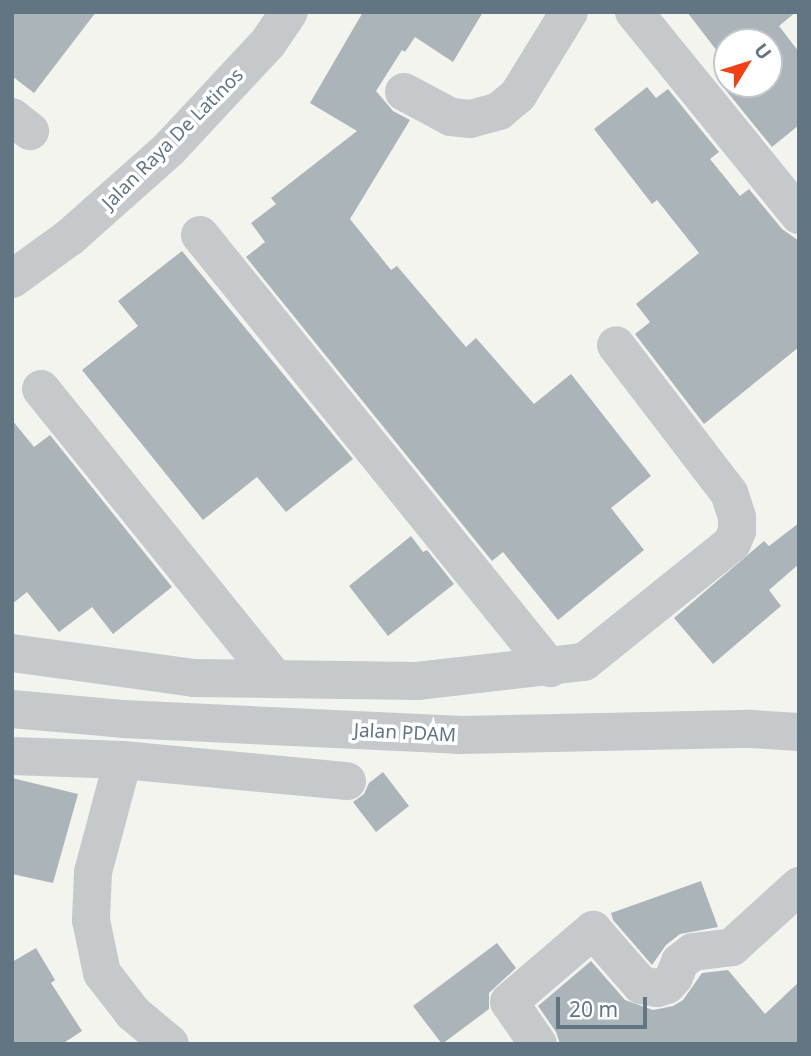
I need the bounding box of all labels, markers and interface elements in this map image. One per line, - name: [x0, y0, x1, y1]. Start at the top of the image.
- north arrow: [713, 28, 783, 98]
- text: U: [748, 38, 778, 65]
- street label: Jalan Raya De Latinos: [98, 64, 248, 214]
- street label: Jalan PDAM: [353, 719, 457, 747]
- scale bar: [559, 982, 650, 1026]
- text: 20 m: [569, 995, 618, 1023]

